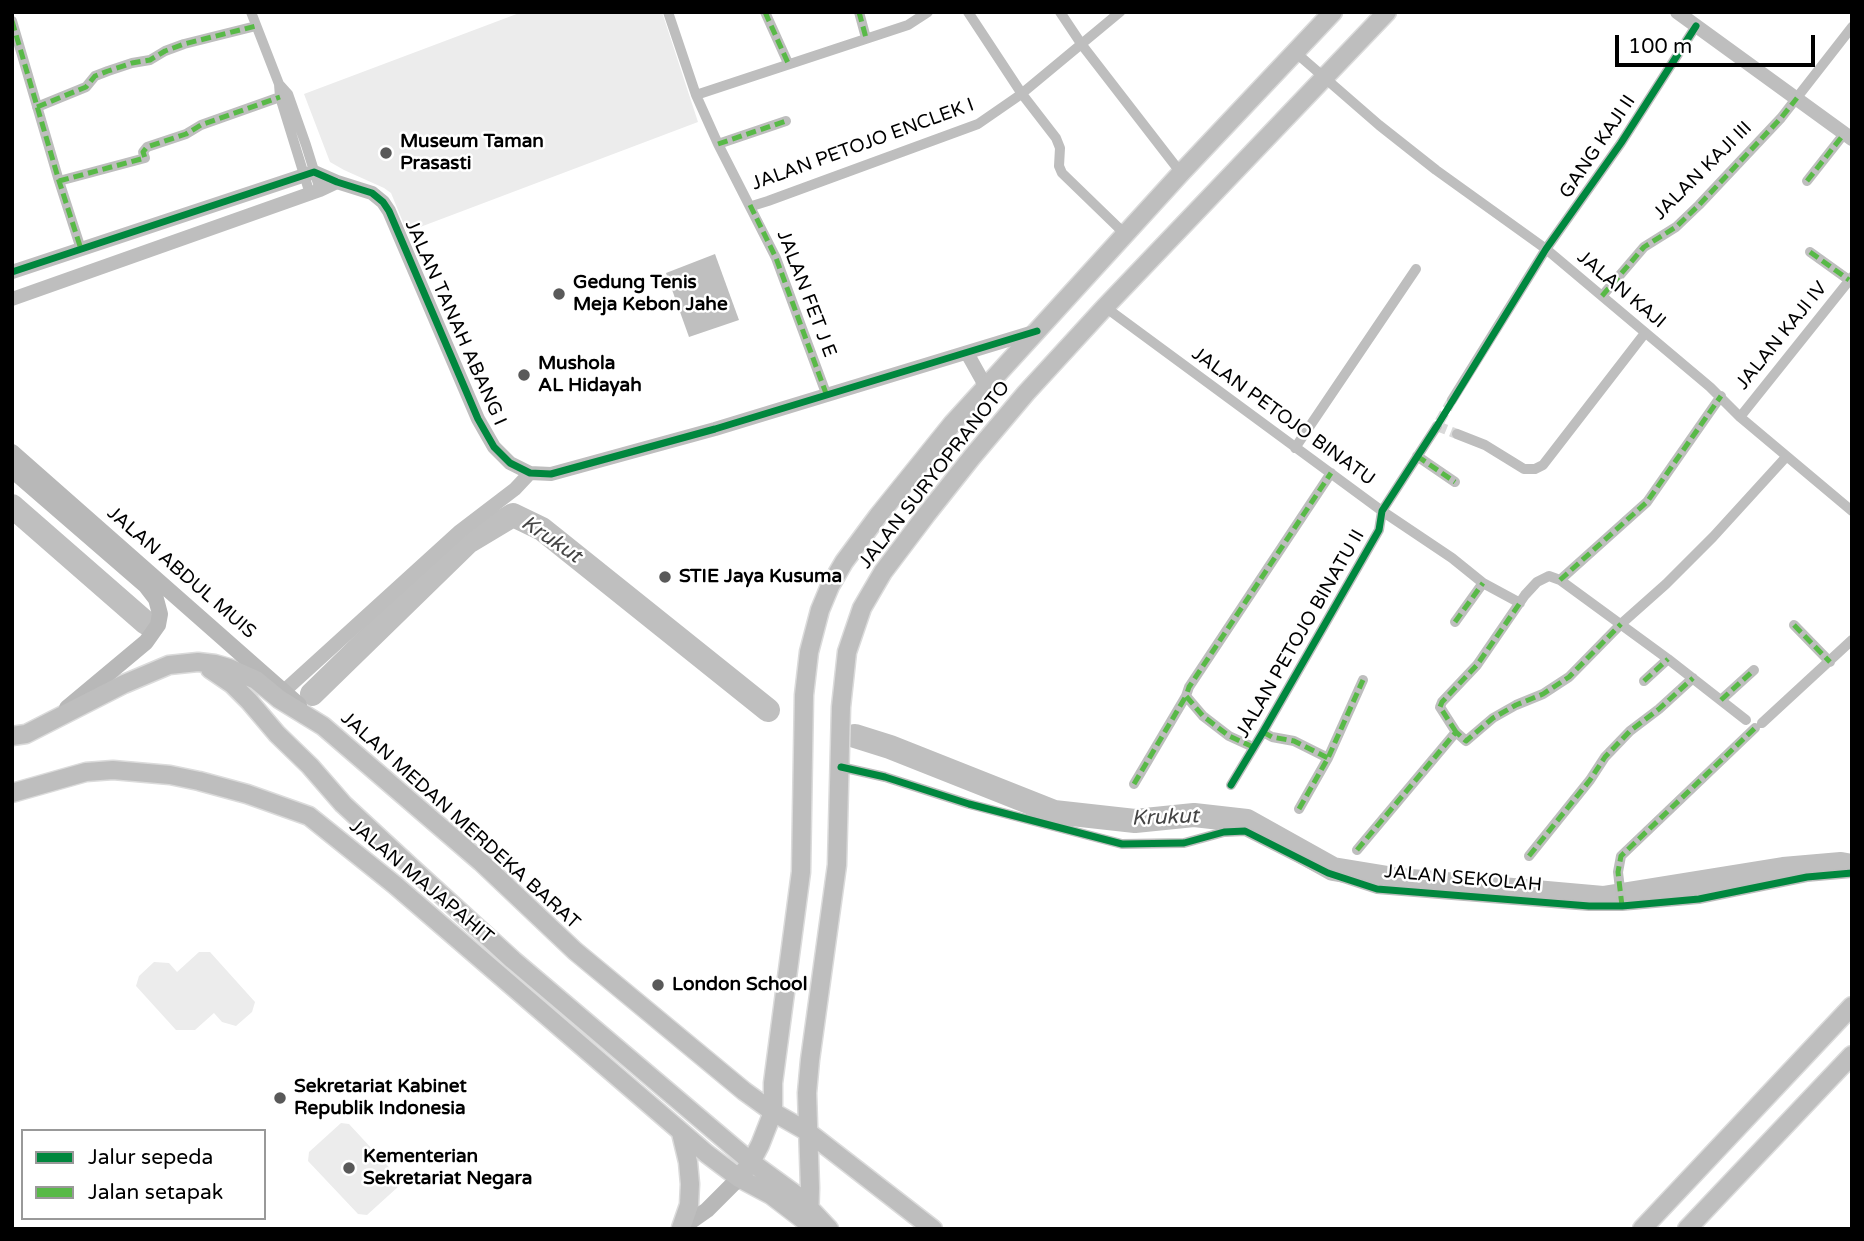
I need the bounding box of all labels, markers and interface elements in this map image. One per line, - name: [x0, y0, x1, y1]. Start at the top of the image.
- scale bar: [1619, 21, 1818, 65]
- text: 100 m: [1628, 34, 1692, 59]
- street label: GANG KAJI II: [1555, 91, 1641, 203]
- street label: JALAN PETOJO ENCLEK I: [749, 94, 977, 196]
- street label: JALAN KAJI III: [1649, 117, 1757, 225]
- place label: Museum Taman Prasasti: [400, 131, 544, 175]
- marker: Museum Taman Prasasti: [378, 145, 394, 161]
- street label: JALAN TANAH ABANG I: [399, 217, 511, 429]
- street label: JALAN FET J E: [771, 227, 841, 361]
- street label: JALAN KAJI: [1572, 246, 1670, 334]
- place label: Gedung Tenis Meja Kebon Jahe: [573, 272, 728, 316]
- street label: JALAN KAJI IV: [1732, 277, 1832, 395]
- marker: Gedung Tenis Meja Kebon Jahe: [551, 286, 567, 302]
- street label: JALAN PETOJO BINATU: [1187, 343, 1379, 491]
- place label: Mushola AL Hidayah: [538, 353, 642, 397]
- marker: Mushola AL Hidayah: [516, 367, 532, 383]
- street label: JALAN SURYOPRANOTO: [855, 377, 1015, 573]
- street label: JALAN ABDUL MUIS: [102, 502, 260, 644]
- water label: Krukut: [516, 511, 586, 569]
- street label: JALAN PETOJO BINATU II: [1232, 526, 1370, 742]
- place label: STIE Jaya Kusuma: [679, 566, 842, 588]
- marker: STIE Jaya Kusuma: [657, 569, 673, 585]
- street label: JALAN MEDAN MERDEKA BARAT: [336, 707, 584, 935]
- water label: Krukut: [1131, 804, 1199, 832]
- street label: JALAN MAJAPAHIT: [344, 815, 498, 949]
- street label: JALAN SEKOLAH: [1383, 861, 1543, 897]
- place label: London School: [672, 974, 807, 996]
- marker: London School: [650, 977, 666, 993]
- place label: Sekretariat Kabinet Republik Indonesia: [294, 1076, 467, 1120]
- marker: Sekretariat Kabinet Republik Indonesia: [272, 1090, 288, 1106]
- legend: [21, 1129, 266, 1220]
- text: Jalur sepeda: [88, 1145, 213, 1170]
- place label: Kementerian Sekretariat Negara: [363, 1146, 533, 1190]
- marker: Kementerian Sekretariat Negara: [341, 1160, 357, 1176]
- text: Jalan setapak: [88, 1180, 223, 1205]

